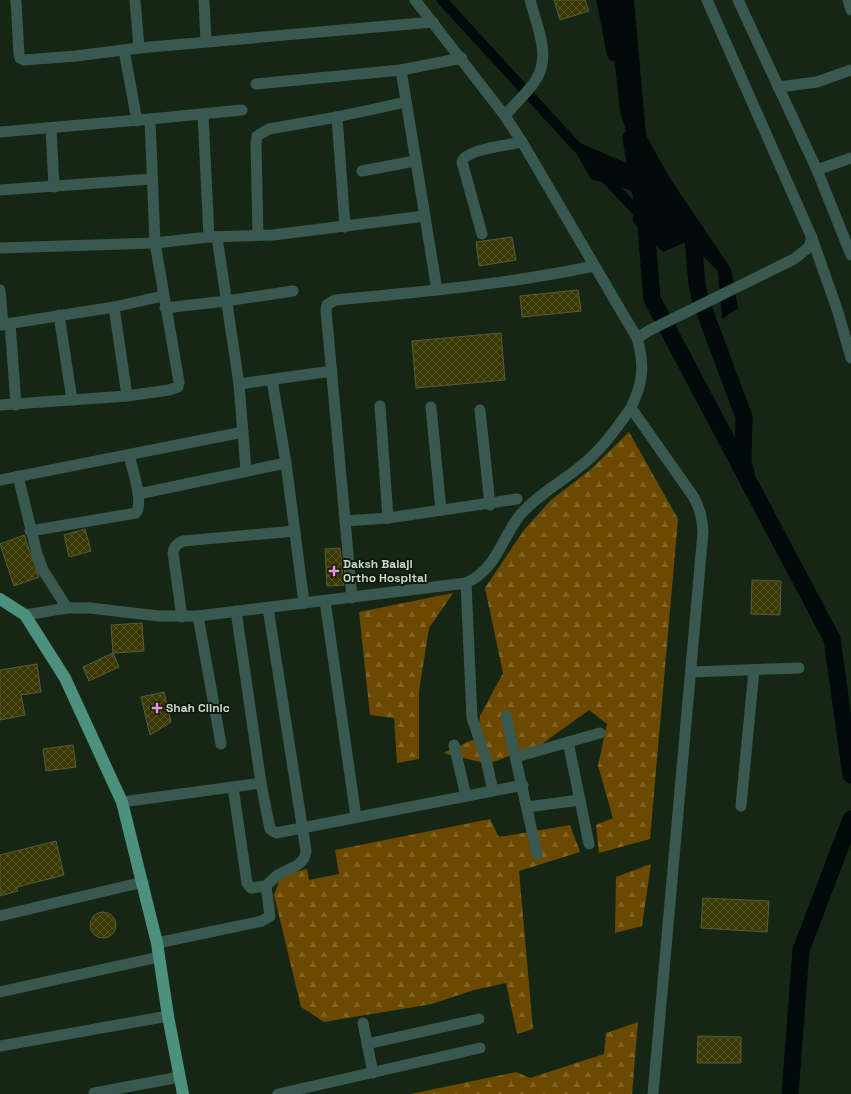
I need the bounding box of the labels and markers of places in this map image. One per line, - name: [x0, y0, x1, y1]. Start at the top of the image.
- place label: Daksh Balaji Ortho Hospital: [343, 556, 427, 586]
- marker: Daksh Balaji Ortho Hospital: [328, 565, 340, 577]
- place label: Shah Clinic: [166, 700, 230, 716]
- marker: Shah Clinic: [151, 702, 163, 714]

